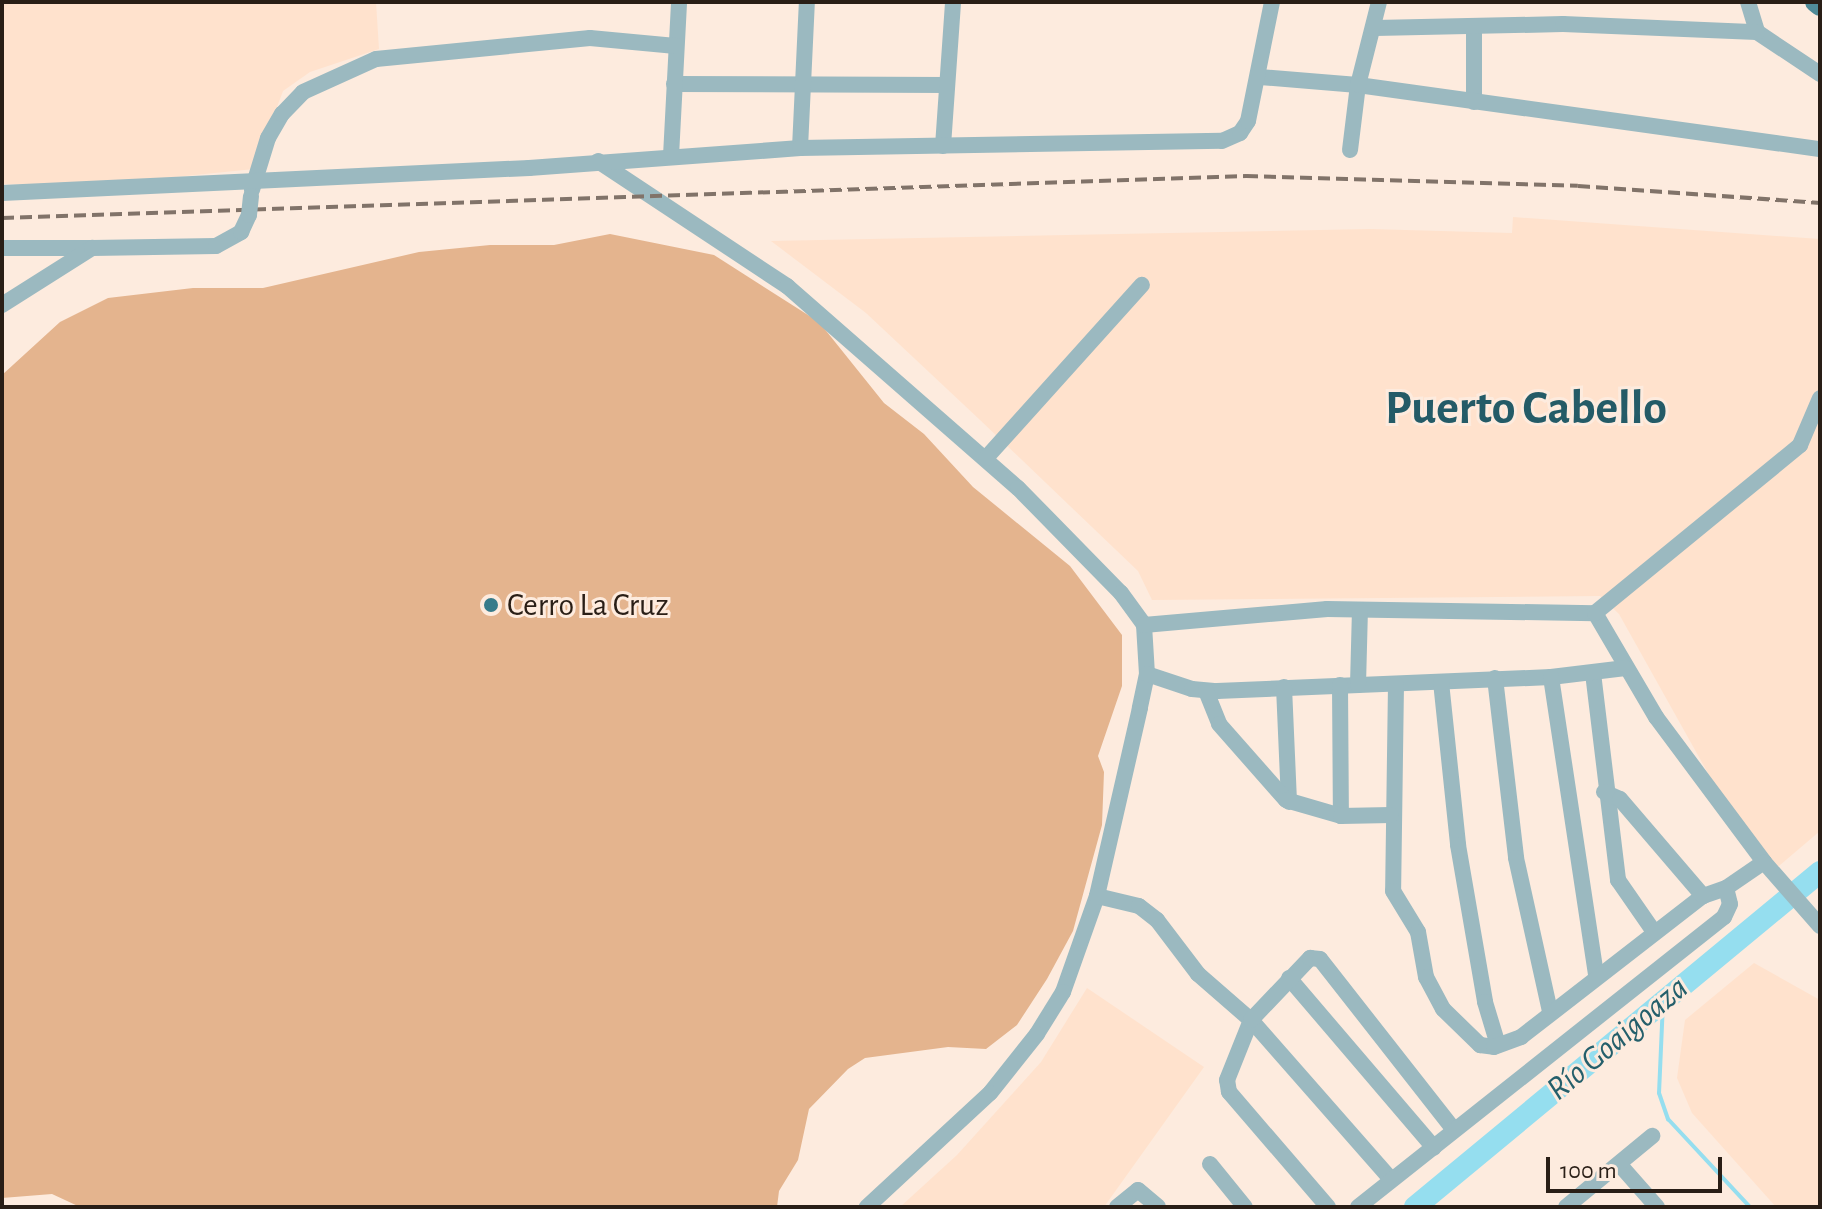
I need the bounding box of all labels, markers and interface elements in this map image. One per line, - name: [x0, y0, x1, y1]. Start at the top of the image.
- district label: Puerto Cabello: [1385, 381, 1667, 439]
- place label: Cerro La Cruz: [507, 586, 669, 624]
- marker: Cerro La Cruz: [482, 596, 500, 614]
- water label: Río Goaigoaza: [1539, 968, 1697, 1110]
- scale bar: [1550, 1141, 1726, 1191]
- text: 100 m: [1560, 1159, 1617, 1183]

